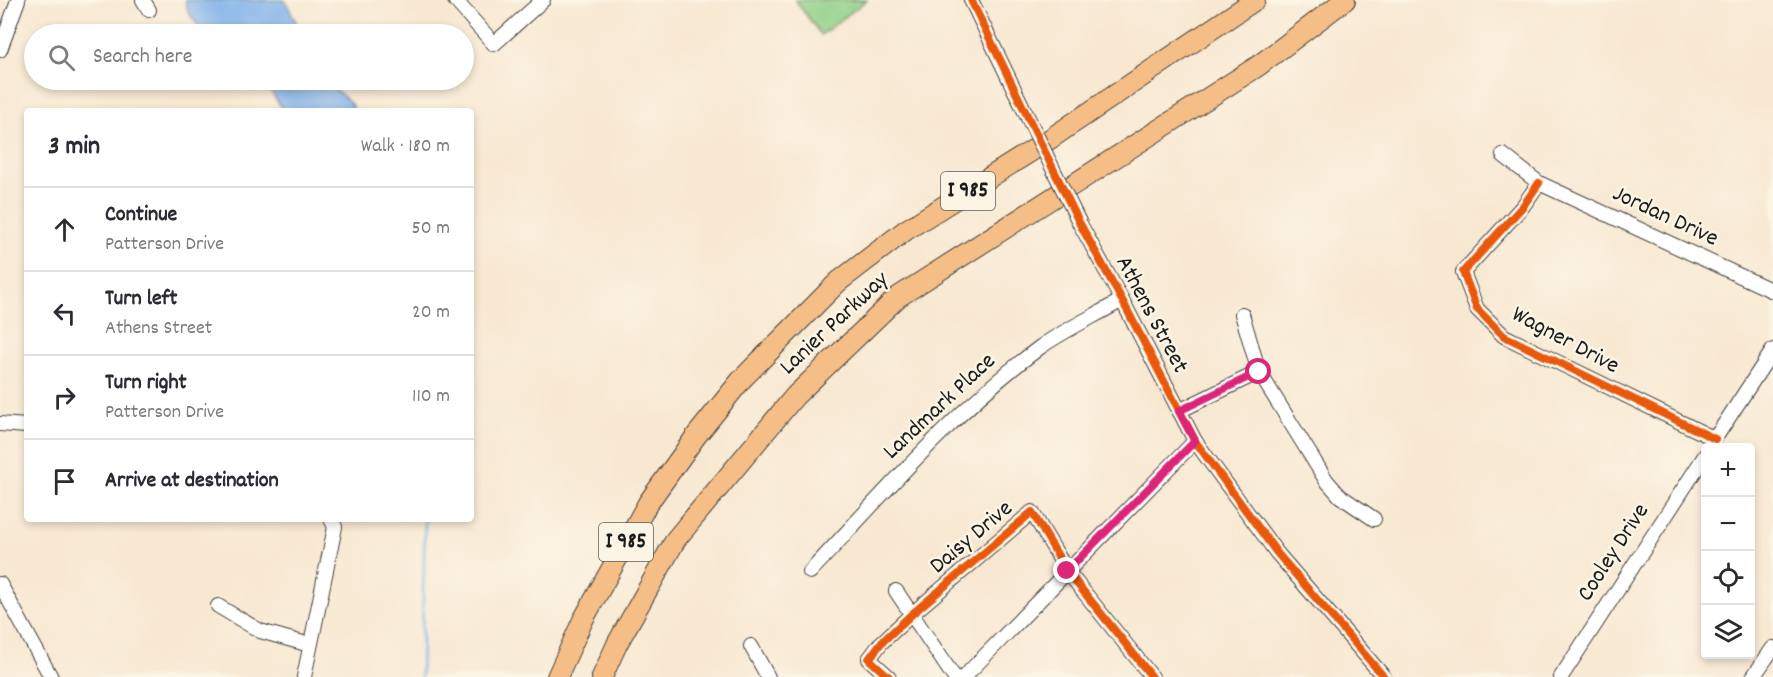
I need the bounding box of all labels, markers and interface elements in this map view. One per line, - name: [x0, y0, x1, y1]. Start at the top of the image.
- search box: [24, 24, 474, 90]
- icon: search: [45, 41, 78, 74]
- text: Search here: [93, 42, 192, 73]
- text: 3 min: [48, 129, 100, 166]
- text: Walk · 180 m: [361, 133, 450, 161]
- road number: I 985: [941, 172, 995, 210]
- street label: Jordan Drive: [1606, 178, 1724, 256]
- text: Continue: [105, 200, 177, 231]
- icon: ahead: [48, 213, 81, 246]
- text: 50 m: [412, 215, 450, 243]
- text: Patterson Drive: [105, 231, 224, 259]
- street label: Athens Street: [1106, 250, 1196, 380]
- street label: Lanier Parkway: [773, 263, 898, 384]
- text: Turn left: [105, 284, 177, 315]
- icon: left: [48, 297, 81, 330]
- street label: Wagner Drive: [1505, 298, 1625, 384]
- text: 20 m: [412, 299, 450, 327]
- text: Athens Street: [105, 315, 212, 343]
- street label: Landmark Place: [876, 346, 1004, 468]
- route start: [1245, 358, 1271, 384]
- text: Turn right: [105, 368, 187, 399]
- icon: right: [48, 381, 81, 414]
- text: 110 m: [412, 383, 450, 411]
- text: Patterson Drive: [105, 399, 224, 427]
- map controls: [1701, 443, 1755, 659]
- button: +: [1701, 443, 1755, 497]
- icon: arrive: [48, 465, 81, 498]
- text: Arrive at destination: [105, 466, 279, 497]
- street label: Daisy Drive: [923, 493, 1021, 583]
- street label: Cooley Drive: [1570, 497, 1658, 609]
- button: −: [1701, 497, 1755, 551]
- road number: I 985: [599, 523, 653, 561]
- button: locate: [1701, 551, 1755, 605]
- route end: [1053, 557, 1079, 583]
- button: layers: [1701, 605, 1755, 659]

